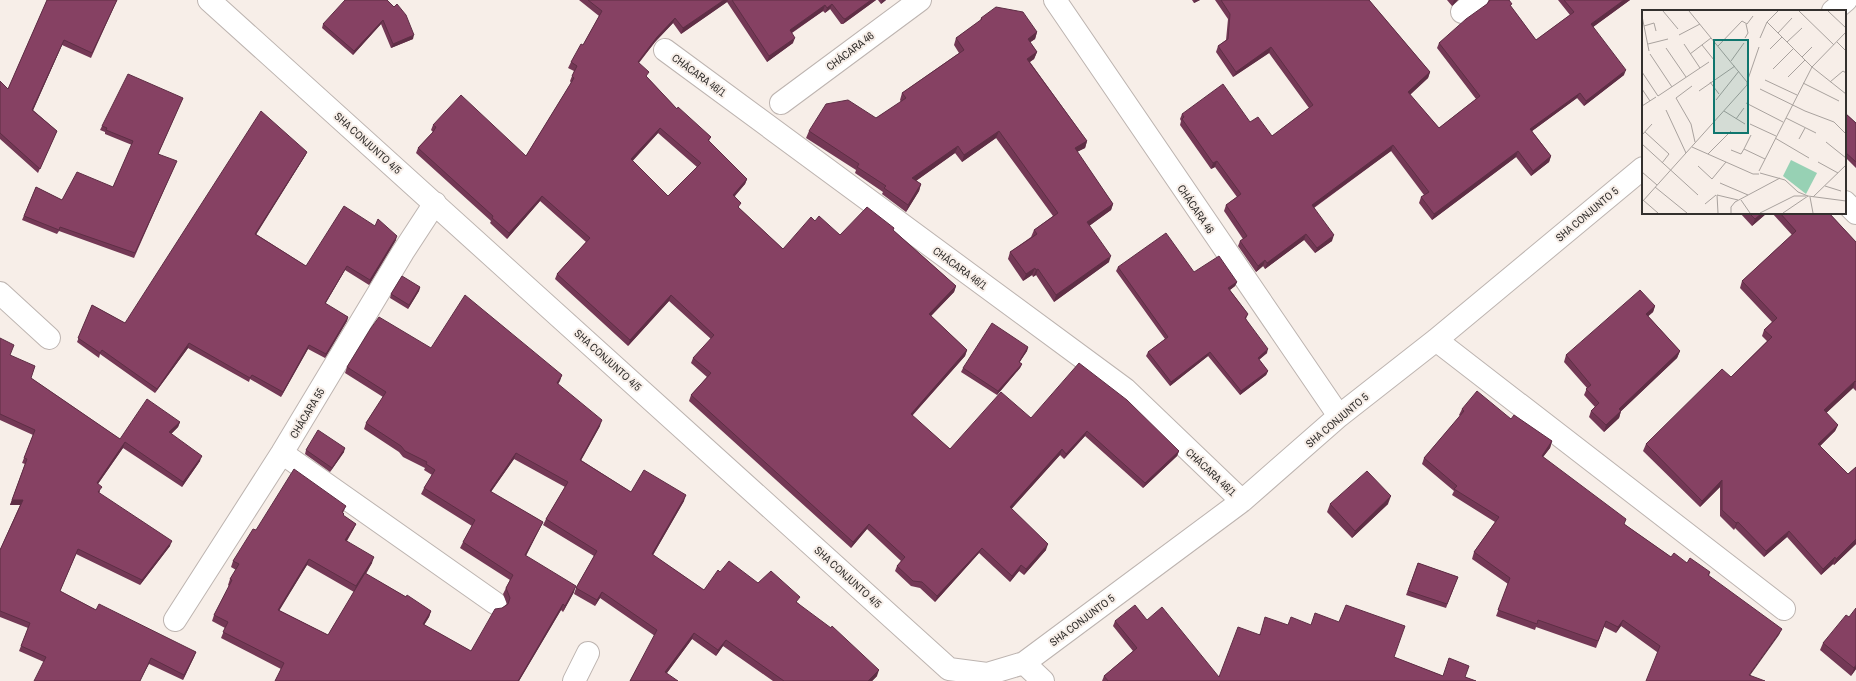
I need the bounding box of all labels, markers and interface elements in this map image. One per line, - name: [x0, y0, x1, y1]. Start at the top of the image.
- inset map: [1642, 10, 1846, 214]
- street label: CHÁCARA 46: [823, 29, 877, 73]
- street label: CHÁCARA 46/1: [669, 51, 729, 99]
- street label: SHA CONJUNTO 4/5: [332, 109, 404, 177]
- street label: CHÁCARA 46: [1174, 182, 1218, 236]
- street label: SHA CONJUNTO 5: [1553, 184, 1621, 244]
- street label: CHÁCARA 46/1: [930, 244, 990, 292]
- street label: SHA CONJUNTO 4/5: [572, 326, 644, 394]
- street label: CHÁCARA 55: [287, 385, 327, 441]
- street label: SHA CONJUNTO 5: [1303, 390, 1371, 450]
- street label: CHÁCARA 46/1: [1183, 445, 1239, 499]
- street label: SHA CONJUNTO 4/5: [812, 543, 884, 611]
- street label: SHA CONJUNTO 5: [1047, 591, 1117, 649]

